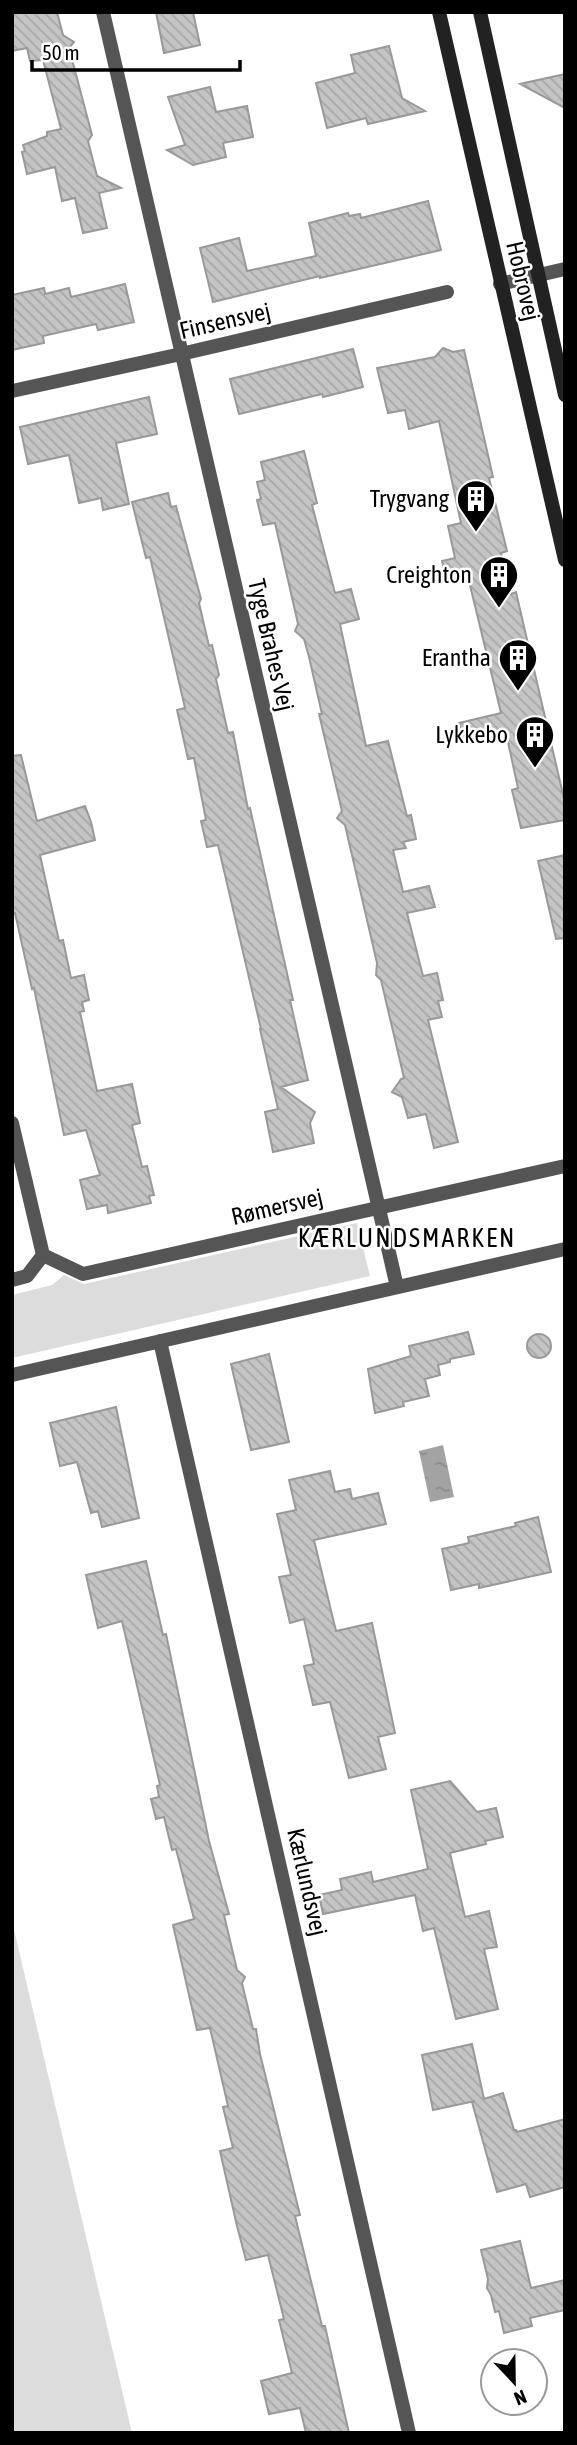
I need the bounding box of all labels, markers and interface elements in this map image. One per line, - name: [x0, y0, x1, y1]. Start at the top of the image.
- scale bar: [32, 28, 240, 72]
- text: 50 m: [42, 40, 80, 64]
- street label: Hobrovej: [501, 238, 546, 323]
- street label: Finsensvej: [177, 297, 273, 344]
- building icon: Trygvang: [455, 478, 497, 533]
- place label: Trygvang: [370, 485, 450, 512]
- building icon: Creighton: [478, 554, 520, 609]
- place label: Creighton: [386, 561, 472, 588]
- street label: Tyge Brahes Vej: [243, 576, 300, 713]
- building icon: Erantha: [497, 637, 539, 692]
- place label: Erantha: [422, 644, 491, 671]
- building icon: Lykkebo: [514, 714, 556, 769]
- place label: Lykkebo: [435, 721, 508, 748]
- street label: Rømersvej: [229, 1183, 325, 1230]
- district label: KÆRLUNDSMARKEN: [298, 1223, 516, 1253]
- street label: Kærlundsvej: [282, 1826, 333, 1938]
- north arrow: [479, 2347, 549, 2417]
- text: N: [511, 2385, 530, 2410]

